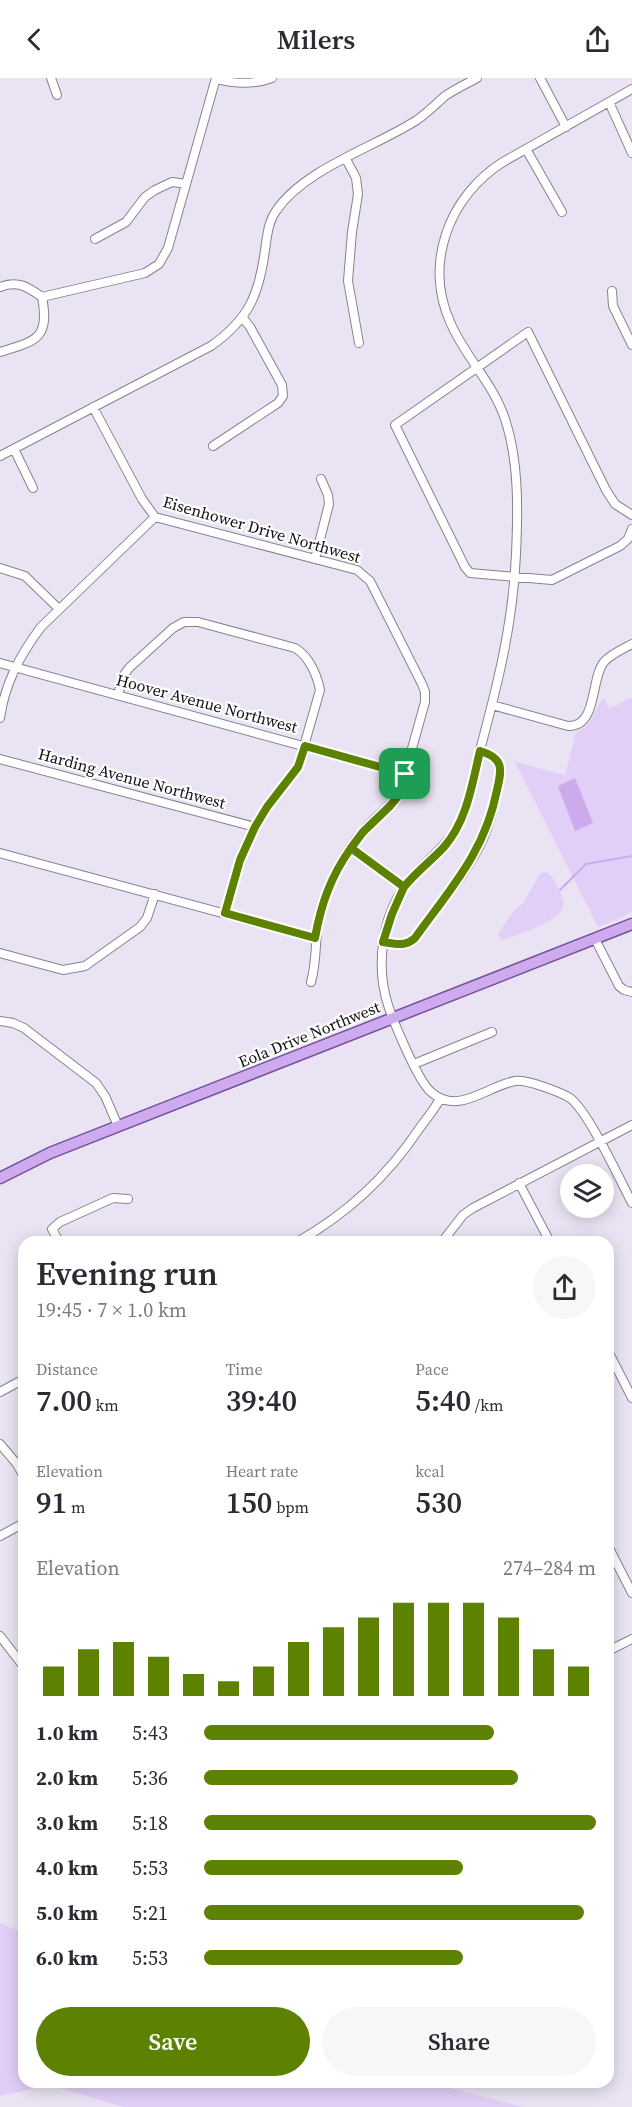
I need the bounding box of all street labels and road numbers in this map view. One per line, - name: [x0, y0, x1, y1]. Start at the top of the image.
- street label: Eisenhower Drive Northwest: [161, 490, 364, 568]
- street label: Hoover Avenue Northwest: [114, 668, 301, 738]
- street label: Harding Avenue Northwest: [36, 742, 229, 814]
- street label: Eola Drive Northwest: [235, 995, 384, 1072]

